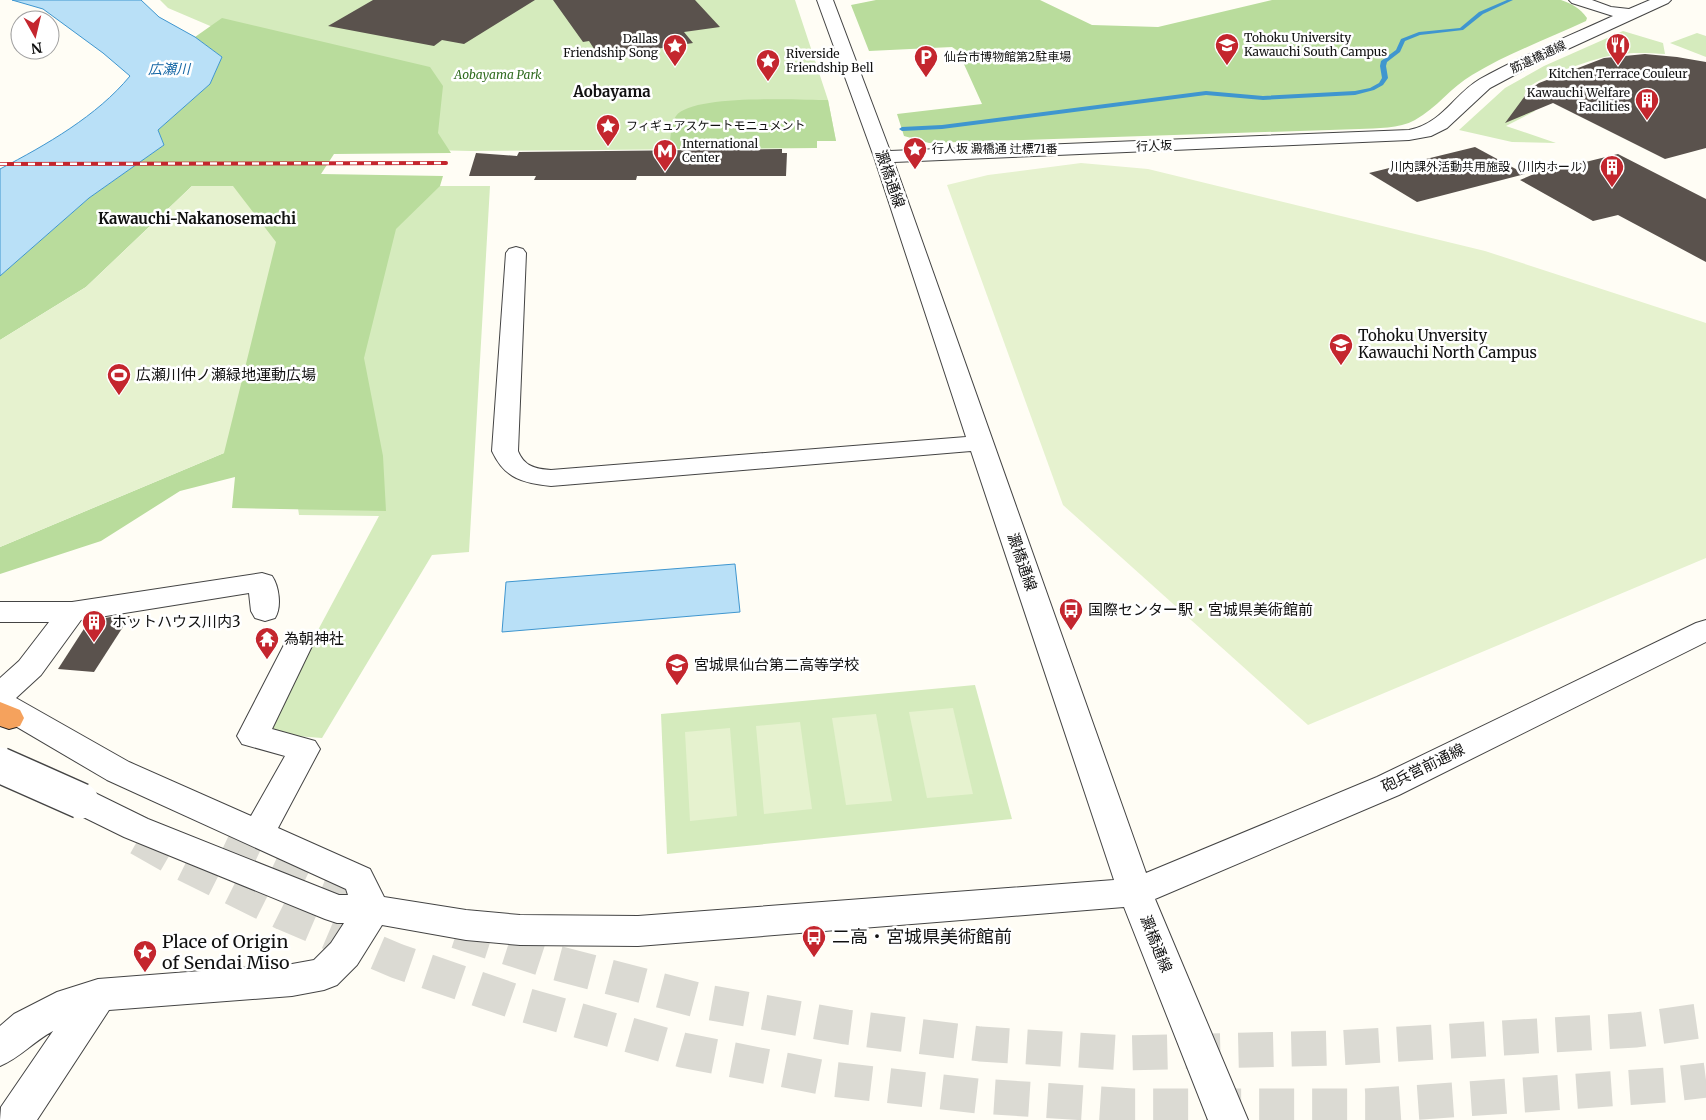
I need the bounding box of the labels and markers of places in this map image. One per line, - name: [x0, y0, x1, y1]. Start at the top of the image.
- place label: Tohoku University Kawauchi South Campus: [1244, 30, 1387, 59]
- place label: Dallas Friendship Song: [563, 31, 659, 60]
- school or university icon: Tohoku University Kawauchi South Campus: [1214, 32, 1240, 66]
- restaurant icon: Kitchen Terrace Couleur: [1605, 32, 1631, 66]
- place icon: Dallas Friendship Song: [662, 33, 688, 67]
- parking icon: 仙台市博物館第2駐車場: [913, 44, 939, 78]
- place label: Riverside Friendship Bell: [786, 46, 874, 75]
- place icon: Riverside Friendship Bell: [755, 48, 781, 82]
- place label: 仙台市博物館第2駐車場: [944, 49, 1071, 64]
- place label: Kitchen Terrace Couleur: [1548, 66, 1688, 81]
- place label: Kawauchi Welfare Facilities: [1527, 85, 1630, 114]
- building icon: Kawauchi Welfare Facilities: [1634, 87, 1660, 121]
- place icon: フィギュアスケートモニュメント: [595, 113, 621, 147]
- place label: フィギュアスケートモニュメント: [626, 118, 806, 133]
- place label: International Center: [682, 136, 759, 165]
- place icon: 行人坂 澱橋通 辻標71番: [902, 136, 928, 170]
- metro station icon: International Center: [652, 138, 678, 172]
- place label: 行人坂 澱橋通 辻標71番: [932, 141, 1058, 156]
- building icon: 川内課外活動共用施設（川内ホール）: [1599, 154, 1625, 188]
- place label: 川内課外活動共用施設（川内ホール）: [1390, 159, 1594, 174]
- place label: Tohoku Unversity Kawauchi North Campus: [1358, 326, 1537, 362]
- school or university icon: Tohoku Unversity Kawauchi North Campus: [1328, 332, 1354, 366]
- sports icon: 広瀬川仲ノ瀬緑地運動広場: [106, 362, 132, 396]
- place label: 広瀬川仲ノ瀬緑地運動広場: [136, 365, 316, 384]
- bus stop icon: 国際センター駅・宮城県美術館前: [1058, 597, 1084, 631]
- place label: 国際センター駅・宮城県美術館前: [1088, 600, 1313, 619]
- building icon: ホットハウス川内3: [81, 609, 107, 643]
- place label: ホットハウス川内3: [112, 612, 241, 631]
- temple icon: 為朝神社: [254, 626, 280, 660]
- place label: 為朝神社: [284, 629, 344, 648]
- school or university icon: 宮城県仙台第二高等学校: [664, 652, 690, 686]
- place label: 宮城県仙台第二高等学校: [694, 655, 859, 674]
- bus stop icon: 二高・宮城県美術館前: [801, 924, 827, 958]
- place label: 二高・宮城県美術館前: [832, 925, 1012, 948]
- place label: Place of Origin of Sendai Miso: [162, 930, 290, 974]
- place icon: Place of Origin of Sendai Miso: [132, 939, 158, 973]

